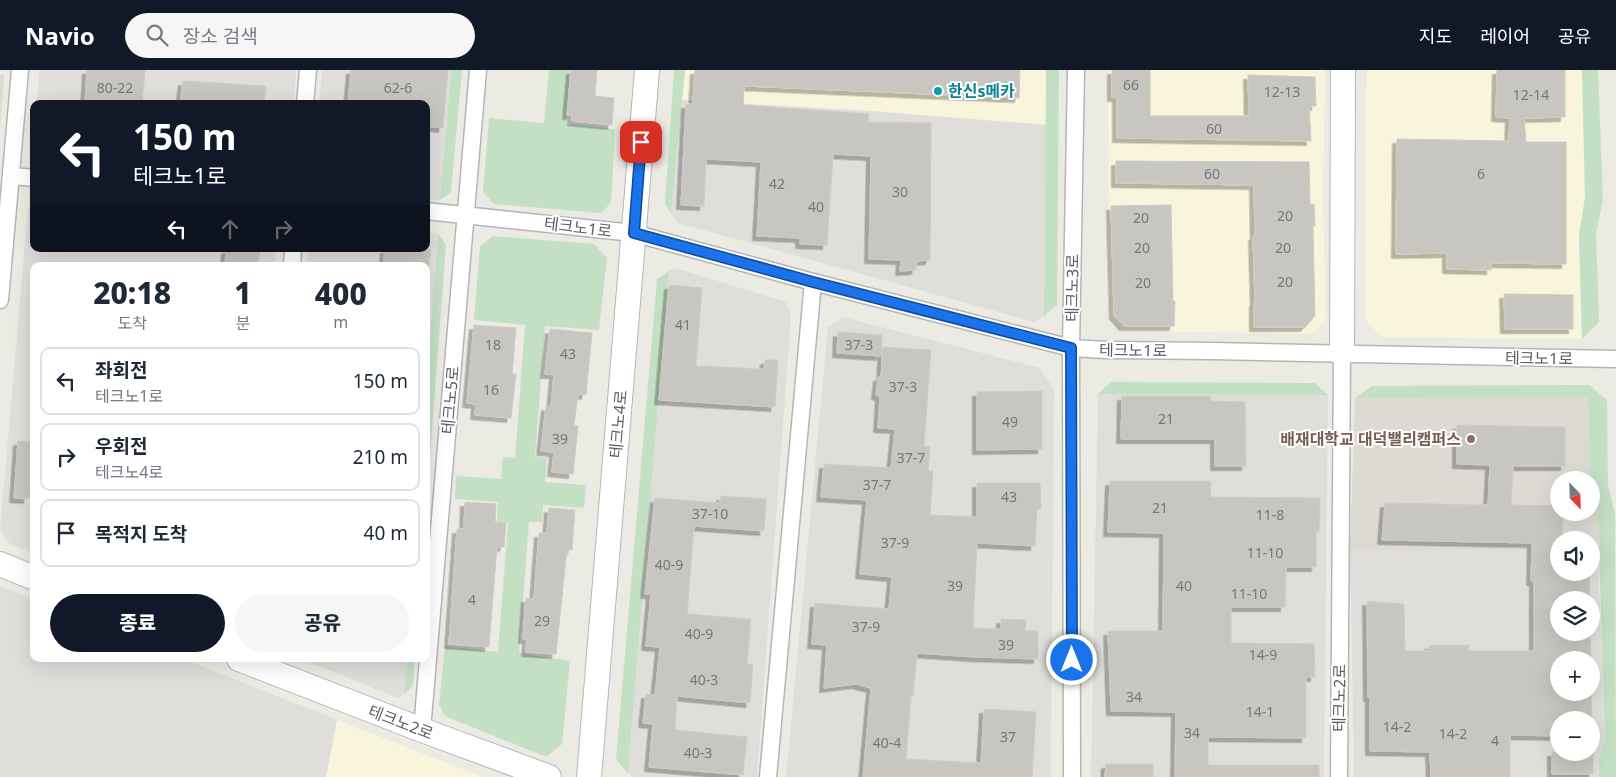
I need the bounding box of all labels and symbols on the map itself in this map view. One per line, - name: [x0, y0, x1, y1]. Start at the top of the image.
- house number: 66: [1123, 75, 1139, 94]
- house number: 80-22: [97, 78, 133, 97]
- house number: 62-6: [384, 78, 412, 97]
- place label: 한신s메카: [948, 80, 1015, 102]
- house number: 12-13: [1264, 82, 1300, 101]
- marker: 한신s메카: [932, 85, 944, 97]
- house number: 12-14: [1513, 85, 1549, 104]
- house number: 60: [1206, 119, 1222, 138]
- pin: [620, 121, 662, 163]
- house number: 60: [1204, 164, 1220, 183]
- house number: 6: [1477, 164, 1485, 183]
- house number: 42: [769, 174, 785, 193]
- house number: 30: [892, 182, 908, 201]
- house number: 40: [808, 197, 824, 216]
- house number: 20: [1277, 206, 1293, 225]
- house number: 20: [1133, 208, 1149, 227]
- street label: 테크노1로: [543, 212, 613, 242]
- house number: 20: [1134, 238, 1150, 257]
- house number: 20: [1275, 238, 1291, 257]
- street label: 테크노3로: [1060, 254, 1084, 322]
- house number: 20: [1277, 272, 1293, 291]
- house number: 20: [1135, 273, 1151, 292]
- house number: 41: [675, 315, 691, 334]
- house number: 18: [485, 335, 501, 354]
- house number: 37-3: [845, 335, 873, 354]
- street label: 테크노1로: [1099, 338, 1167, 362]
- house number: 43: [560, 344, 576, 363]
- street label: 테크노1로: [1505, 346, 1573, 370]
- street label: 테크노5로: [436, 365, 464, 435]
- house number: 37-3: [889, 377, 917, 396]
- house number: 16: [483, 380, 499, 399]
- street label: 테크노4로: [604, 389, 632, 459]
- house number: 21: [1158, 409, 1174, 428]
- house number: 49: [1002, 412, 1018, 431]
- place label: 배재대학교 대덕밸리캠퍼스: [1280, 428, 1461, 450]
- house number: 39: [552, 429, 568, 448]
- marker: 배재대학교 대덕밸리캠퍼스: [1465, 433, 1477, 445]
- house number: 37-7: [897, 448, 925, 467]
- north arrow: [1550, 471, 1600, 521]
- house number: 37-7: [863, 475, 891, 494]
- house number: 43: [1001, 487, 1017, 506]
- house number: 21: [1152, 498, 1168, 517]
- house number: 37-10: [692, 504, 728, 523]
- house number: 11-8: [1256, 505, 1284, 524]
- house number: 37-9: [881, 533, 909, 552]
- house number: 11-10: [1247, 543, 1283, 562]
- house number: 40-9: [655, 555, 683, 574]
- house number: 39: [947, 576, 963, 595]
- house number: 40: [1176, 576, 1192, 595]
- house number: 11-10: [1231, 584, 1267, 603]
- house number: 4: [468, 590, 476, 609]
- house number: 29: [534, 611, 550, 630]
- house number: 37-9: [852, 617, 880, 636]
- house number: 40-9: [685, 624, 713, 643]
- position arrow: [1045, 633, 1097, 685]
- house number: 39: [998, 635, 1014, 654]
- house number: 14-9: [1249, 645, 1277, 664]
- street label: 테크노2로: [1327, 664, 1351, 732]
- house number: 40-3: [690, 670, 718, 689]
- house number: 34: [1126, 687, 1142, 706]
- street label: 테크노2로: [365, 700, 437, 745]
- house number: 14-1: [1246, 702, 1274, 721]
- house number: 14-2: [1383, 717, 1411, 736]
- house number: 34: [1184, 723, 1200, 742]
- house number: 14-2: [1439, 724, 1467, 743]
- house number: 37: [1000, 727, 1016, 746]
- house number: 4: [1491, 731, 1499, 750]
- house number: 40-4: [873, 733, 901, 752]
- house number: 40-3: [684, 743, 712, 762]

